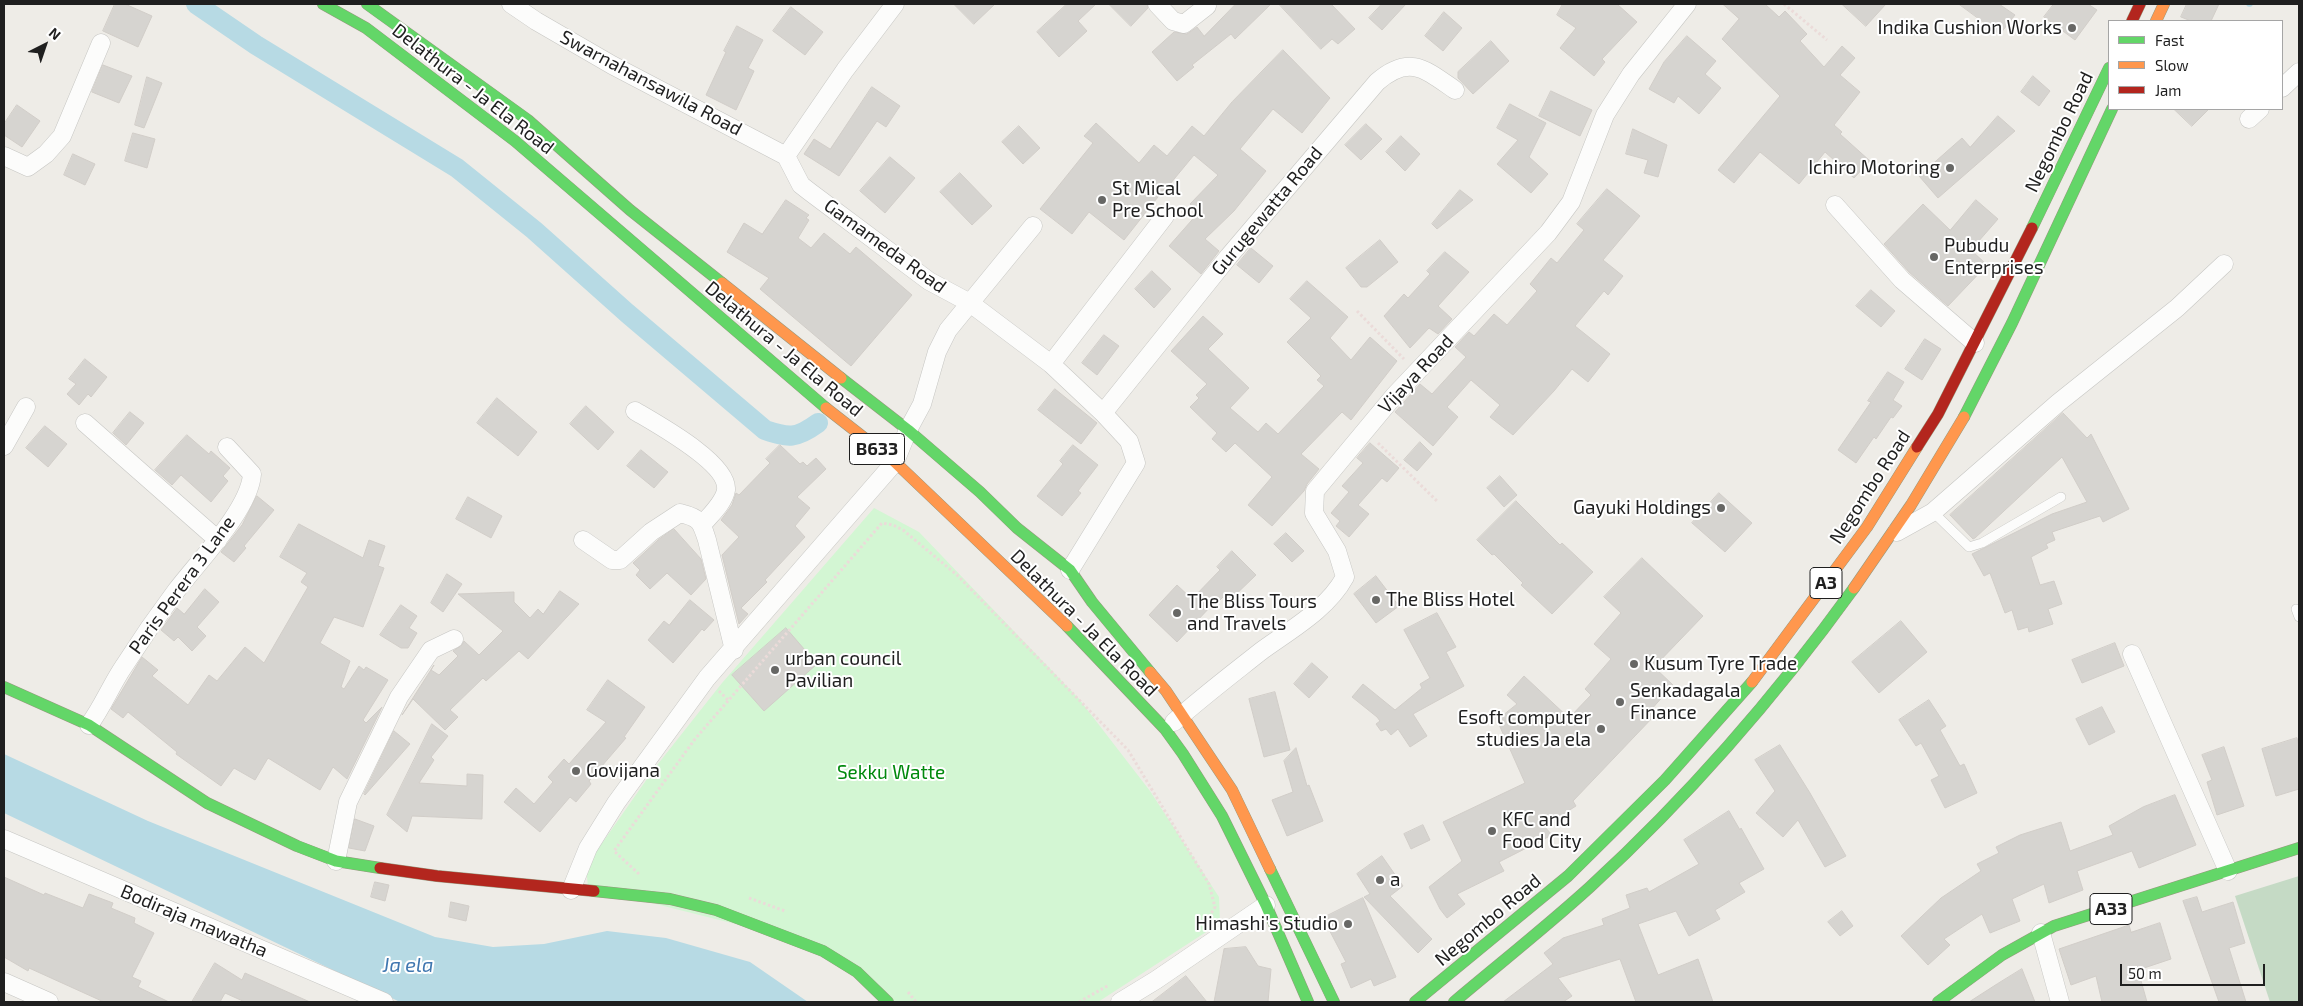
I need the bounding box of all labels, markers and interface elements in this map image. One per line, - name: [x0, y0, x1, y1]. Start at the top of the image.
- place label: Indika Cushion Works: [1878, 17, 2062, 39]
- street label: Delathura - Ja Ela Road: [388, 19, 558, 159]
- north arrow: [20, 20, 70, 70]
- legend: [2108, 20, 2283, 110]
- marker: Indika Cushion Works: [2066, 22, 2078, 34]
- text: N: [46, 24, 65, 43]
- street label: Swarnahansawila Road: [556, 25, 746, 141]
- text: Fast: [2155, 31, 2184, 49]
- text: Slow: [2155, 56, 2189, 74]
- street label: Negombo Road: [2020, 68, 2098, 196]
- text: Jam: [2155, 81, 2181, 99]
- street label: Gurugewatta Road: [1207, 142, 1327, 280]
- place label: Ichiro Motoring: [1808, 157, 1940, 179]
- marker: Ichiro Motoring: [1944, 162, 1956, 174]
- place label: St Mical Pre School: [1112, 178, 1203, 222]
- street label: Gamameda Road: [819, 194, 951, 298]
- marker: St Mical Pre School: [1096, 194, 1108, 206]
- place label: Pubudu Enterprises: [1944, 235, 2044, 279]
- marker: Pubudu Enterprises: [1928, 251, 1940, 263]
- street label: Delathura - Ja Ela Road: [700, 276, 868, 422]
- street label: Vijaya Road: [1374, 330, 1458, 418]
- street label: Negombo Road: [1825, 426, 1915, 548]
- road number: B633: [850, 434, 904, 464]
- place label: Gayuki Holdings: [1573, 497, 1711, 519]
- marker: Gayuki Holdings: [1715, 502, 1727, 514]
- street label: Paris Perera 3 Lane: [124, 511, 240, 659]
- street label: Delathura - Ja Ela Road: [1006, 545, 1162, 701]
- road number: A3: [1810, 568, 1842, 598]
- place label: The Bliss Hotel: [1386, 589, 1515, 611]
- place label: The Bliss Tours and Travels: [1187, 591, 1317, 635]
- marker: The Bliss Hotel: [1370, 594, 1382, 606]
- marker: The Bliss Tours and Travels: [1171, 607, 1183, 619]
- place label: urban council Pavilian: [785, 648, 901, 692]
- place label: Kusum Tyre Trade: [1644, 653, 1797, 675]
- marker: Kusum Tyre Trade: [1628, 658, 1640, 670]
- marker: urban council Pavilian: [769, 664, 781, 676]
- place label: Senkadagala Finance: [1630, 680, 1740, 724]
- marker: Senkadagala Finance: [1614, 696, 1626, 708]
- place label: Esoft computer studies Ja ela: [1458, 707, 1591, 751]
- marker: Esoft computer studies Ja ela: [1595, 723, 1607, 735]
- place label: Govijana: [586, 760, 660, 782]
- park label: Sekku Watte: [837, 762, 945, 784]
- marker: Govijana: [570, 765, 582, 777]
- place label: KFC and Food City: [1502, 809, 1581, 853]
- marker: KFC and Food City: [1486, 825, 1498, 837]
- place label: a: [1390, 869, 1400, 891]
- street label: Negombo Road: [1430, 869, 1546, 971]
- marker: a: [1374, 874, 1386, 886]
- street label: Bodiraja mawatha: [117, 880, 271, 962]
- road number: A33: [2090, 894, 2132, 924]
- place label: Himashi's Studio: [1195, 913, 1338, 935]
- marker: Himashi's Studio: [1342, 918, 1354, 930]
- water label: Ja ela: [383, 953, 433, 977]
- scale bar: [2123, 954, 2268, 986]
- text: 50 m: [2128, 964, 2162, 982]

